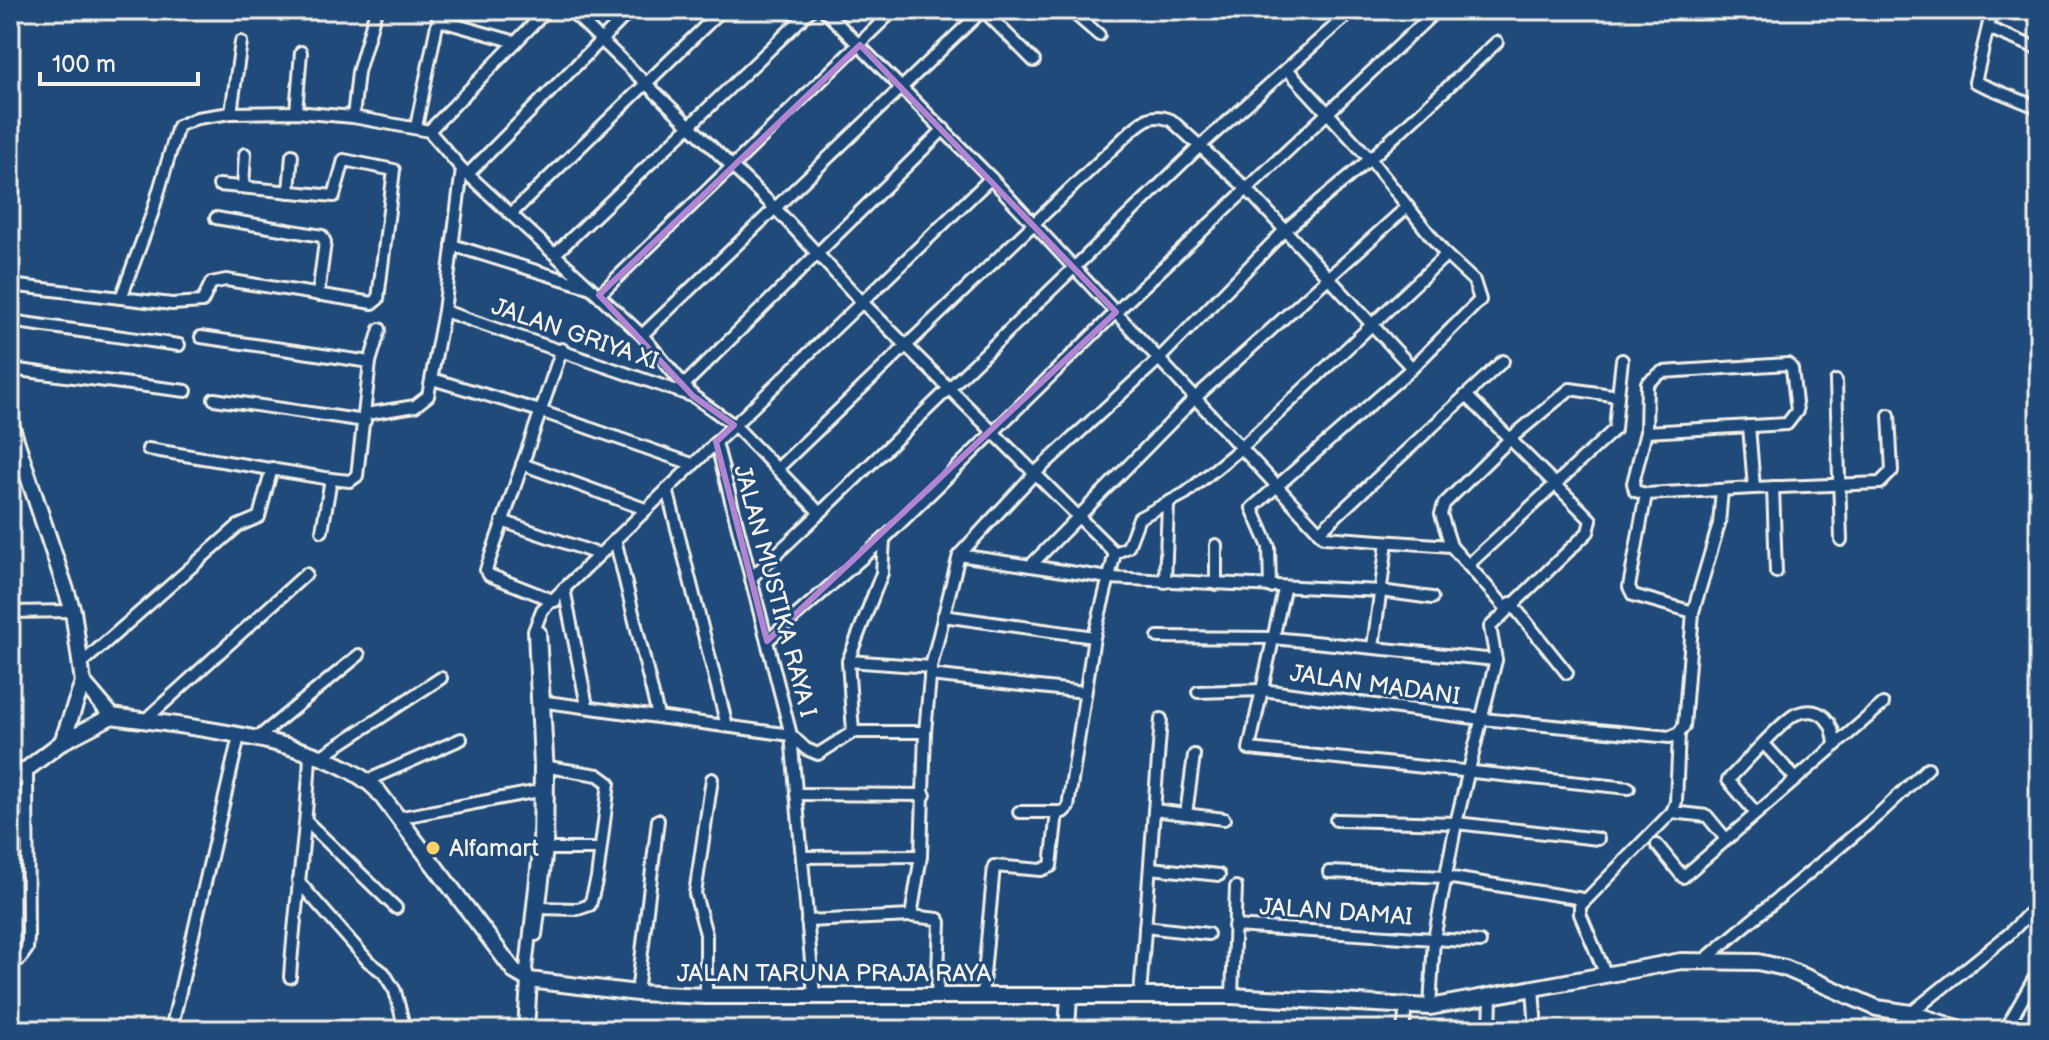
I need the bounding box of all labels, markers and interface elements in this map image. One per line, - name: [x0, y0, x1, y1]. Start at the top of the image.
- scale bar: [40, 36, 198, 86]
- text: 100 m: [52, 50, 116, 79]
- street label: JALAN GRIYA XI: [488, 292, 662, 376]
- street label: JALAN MUSTIKA RAYA I: [727, 462, 823, 720]
- street label: JALAN MADANI: [1288, 659, 1462, 711]
- place label: Alfamart: [449, 834, 539, 863]
- marker: Alfamart: [424, 839, 442, 857]
- street label: JALAN DAMAI: [1258, 892, 1414, 932]
- street label: JALAN TARUNA PRAJA RAYA: [677, 959, 992, 988]

